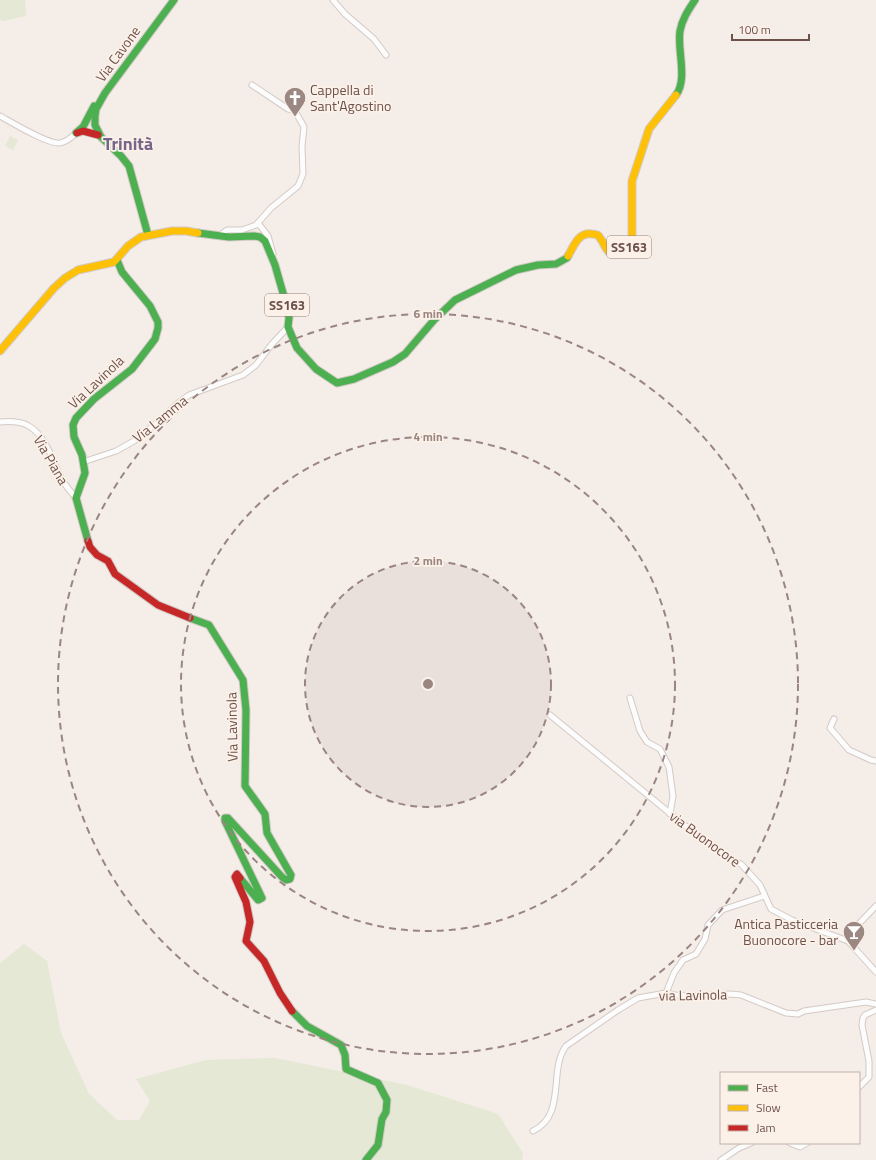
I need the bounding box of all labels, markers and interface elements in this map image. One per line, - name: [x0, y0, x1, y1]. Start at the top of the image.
- scale bar: [732, 16, 809, 42]
- text: 100 m: [738, 20, 771, 39]
- street label: Via Cavone: [90, 21, 145, 86]
- place label: Cappella di Sant'Agostino: [310, 79, 392, 116]
- church icon: Cappella di Sant'Agostino: [282, 85, 308, 118]
- district label: Trinità: [103, 130, 153, 157]
- road number: SS163: [607, 236, 651, 258]
- road number: SS163: [265, 294, 309, 316]
- text: 6 min: [413, 304, 443, 323]
- street label: Via Lavinola: [63, 350, 128, 413]
- street label: Via Lamma: [128, 390, 192, 447]
- text: 4 min: [413, 427, 443, 446]
- street label: Via Piana: [29, 431, 74, 488]
- text: 2 min: [413, 551, 443, 570]
- centre of rings: [421, 677, 435, 691]
- street label: Via Lavinola: [220, 692, 243, 762]
- street label: via Buonocore: [665, 806, 745, 872]
- place label: Antica Pasticceria Buonocore - bar: [734, 913, 838, 950]
- bar icon: Antica Pasticceria Buonocore - bar: [841, 919, 867, 952]
- street label: via Lavinola: [659, 983, 727, 1006]
- legend: [720, 1072, 860, 1144]
- text: Fast: [756, 1078, 779, 1097]
- text: Slow: [756, 1098, 781, 1117]
- text: Jam: [756, 1118, 776, 1137]

